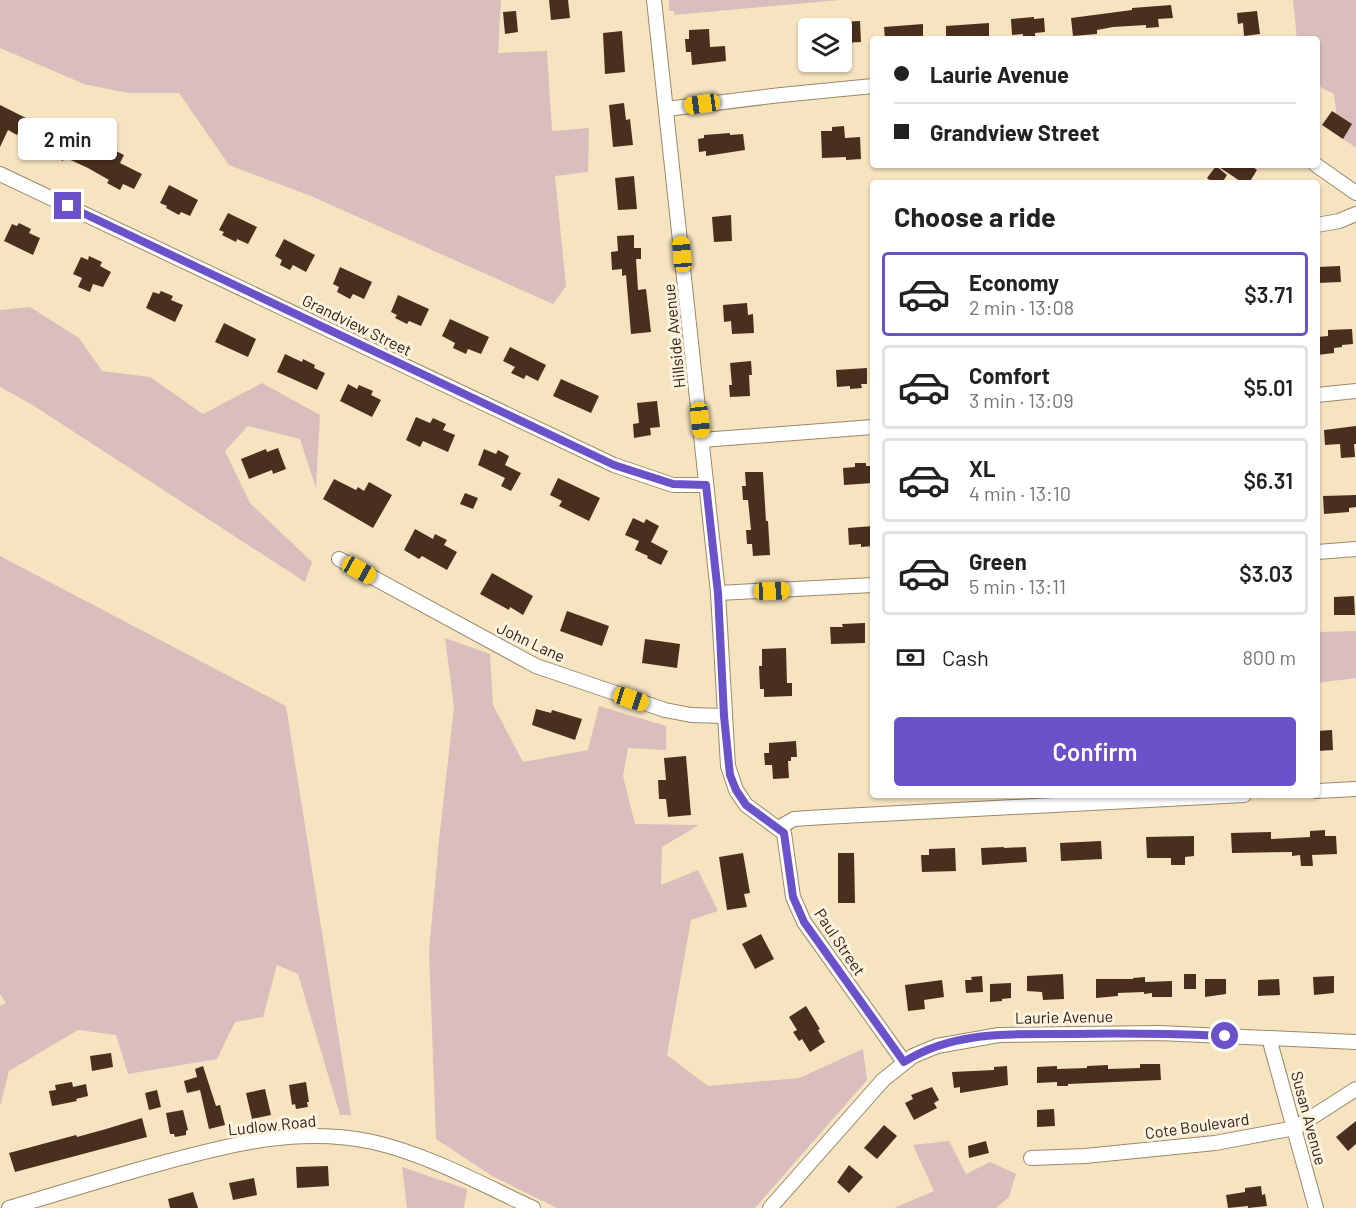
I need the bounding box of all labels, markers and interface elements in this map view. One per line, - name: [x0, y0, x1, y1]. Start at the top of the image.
- map controls: [798, 18, 852, 72]
- button: layers: [798, 18, 852, 72]
- text: Laurie Avenue: [930, 61, 1069, 87]
- car: [683, 93, 721, 115]
- callout: 2 min: [19, 119, 118, 161]
- text: Grandview Street: [930, 119, 1100, 145]
- text: 2 min: [44, 127, 91, 151]
- route end: [54, 192, 81, 219]
- text: Choose a ride: [894, 200, 1056, 232]
- car: [671, 235, 693, 273]
- icon: car: [897, 267, 951, 321]
- text: Economy: [969, 269, 1059, 295]
- text: $3.71: [1244, 281, 1293, 307]
- street label: Hillside Avenue: [659, 283, 688, 389]
- street label: Grandview Street: [299, 290, 415, 359]
- text: 2 min · 13:08: [969, 295, 1074, 319]
- icon: car: [897, 360, 951, 414]
- text: Comfort: [969, 362, 1050, 388]
- text: $5.01: [1244, 374, 1293, 400]
- text: 3 min · 13:09: [969, 388, 1074, 412]
- car: [689, 401, 711, 439]
- icon: car: [897, 453, 951, 507]
- text: XL: [969, 455, 995, 481]
- text: $6.31: [1244, 467, 1293, 493]
- text: 4 min · 13:10: [969, 481, 1071, 505]
- icon: car: [897, 546, 951, 600]
- text: Green: [969, 548, 1027, 574]
- car: [339, 553, 379, 587]
- text: $3.03: [1239, 560, 1293, 586]
- text: 5 min · 13:11: [969, 574, 1066, 598]
- car: [754, 581, 790, 601]
- street label: John Lane: [494, 618, 568, 666]
- icon: cash: [894, 641, 927, 674]
- text: Cash: [942, 644, 989, 670]
- text: 800 m: [1242, 645, 1296, 669]
- car: [611, 685, 651, 713]
- button: Confirm: [894, 717, 1296, 786]
- street label: Paul Street: [811, 905, 870, 979]
- street label: Laurie Avenue: [1015, 1006, 1113, 1027]
- route start: [1211, 1022, 1238, 1049]
- street label: Susan Avenue: [1288, 1069, 1331, 1167]
- street label: Cote Boulevard: [1144, 1109, 1250, 1142]
- street label: Ludlow Road: [227, 1110, 317, 1139]

